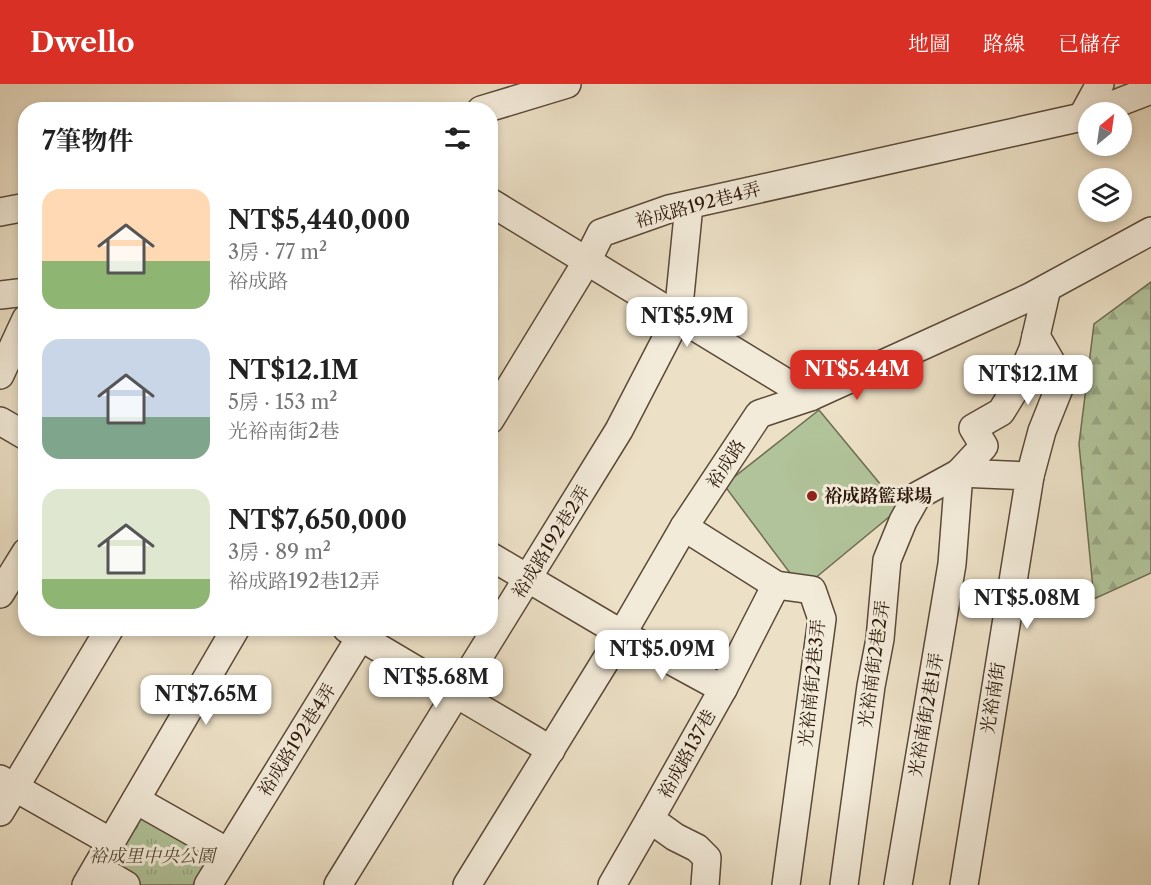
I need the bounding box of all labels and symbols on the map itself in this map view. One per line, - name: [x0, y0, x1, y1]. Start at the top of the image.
- north arrow: [1078, 102, 1132, 156]
- street label: 裕成路192巷4弄: [633, 178, 763, 232]
- pin: NT$5.9M: [632, 297, 742, 348]
- pin: NT$5.44M: [795, 350, 919, 401]
- pin: NT$12.1M: [966, 355, 1090, 406]
- street label: 裕成路: [702, 435, 750, 493]
- street label: 裕成路192巷2弄: [508, 482, 594, 602]
- place label: 裕成路籃球場: [824, 485, 932, 507]
- marker: 裕成路籃球場: [805, 489, 819, 503]
- pin: NT$5.08M: [965, 579, 1089, 630]
- street label: 光裕南街2巷2弄: [854, 599, 894, 729]
- street label: 光裕南街2巷3弄: [794, 618, 830, 748]
- pin: NT$5.09M: [600, 630, 724, 681]
- street label: 光裕南街2巷1弄: [904, 651, 948, 779]
- pin: NT$5.68M: [374, 658, 498, 709]
- street label: 光裕南街: [977, 661, 1009, 735]
- pin: NT$7.65M: [144, 675, 268, 726]
- street label: 裕成路192巷4弄: [254, 680, 340, 800]
- street label: 裕成路137巷: [654, 706, 720, 802]
- park label: 裕成里中央公園: [89, 845, 218, 867]

